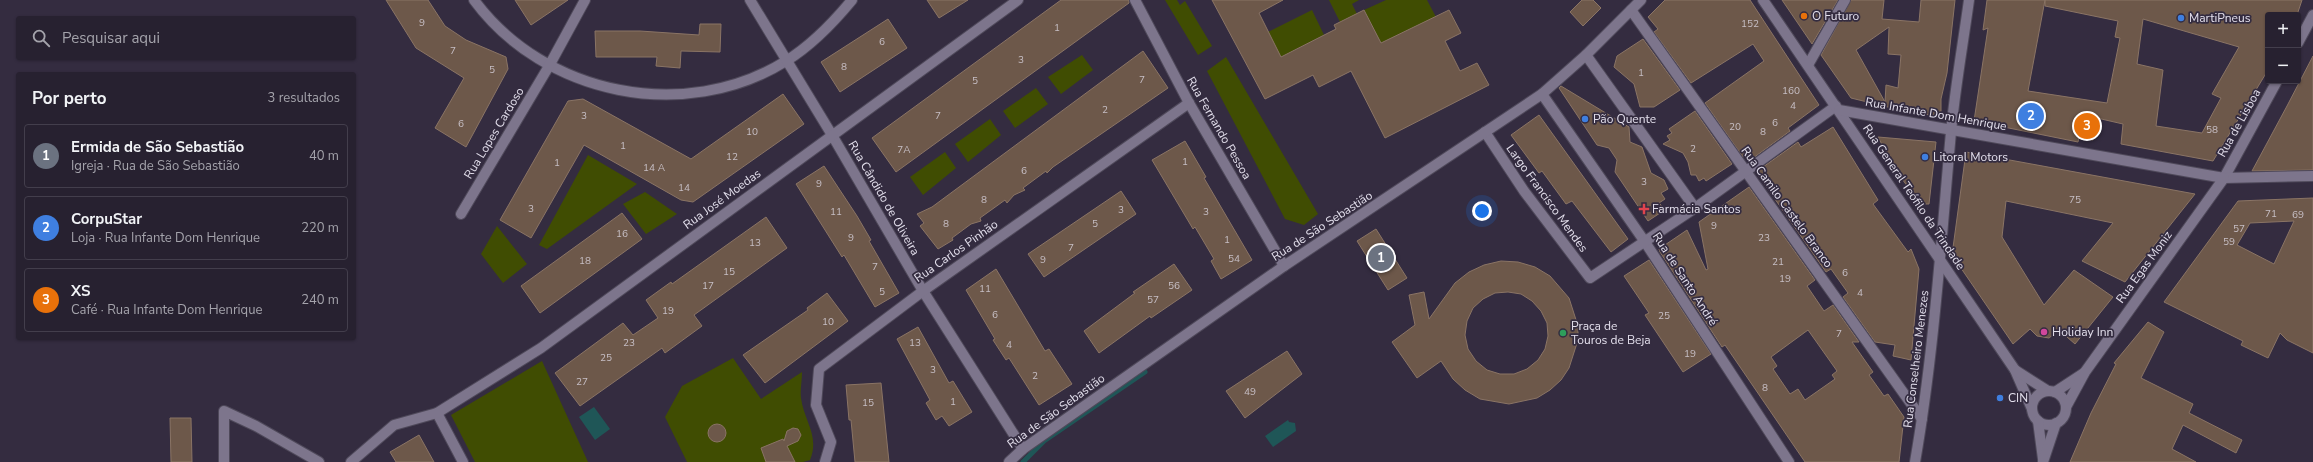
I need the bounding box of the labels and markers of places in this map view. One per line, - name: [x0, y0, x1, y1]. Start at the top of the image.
- place label: O Futuro: [1812, 8, 1860, 24]
- place label: MartiPneus: [2189, 10, 2251, 26]
- marker: O Futuro: [1799, 11, 1809, 21]
- marker: MartiPneus: [2176, 13, 2186, 23]
- pin: 2: [2018, 101, 2044, 131]
- place label: Pão Quente: [1593, 111, 1656, 127]
- pin: 3: [2074, 111, 2100, 141]
- marker: Pão Quente: [1580, 114, 1590, 124]
- place label: Litoral Motors: [1933, 149, 2008, 165]
- marker: Litoral Motors: [1920, 152, 1930, 162]
- place label: Farmácia Santos: [1652, 201, 1741, 217]
- marker: Farmácia Santos: [1639, 204, 1649, 214]
- pin: 1: [1368, 243, 1394, 273]
- place label: Praça de Touros de Beja: [1571, 318, 1651, 348]
- place label: Holiday Inn: [2052, 324, 2113, 340]
- marker: Holiday Inn: [2039, 327, 2049, 337]
- marker: Praça de Touros de Beja: [1558, 328, 1568, 338]
- place label: CIN: [2008, 390, 2028, 406]
- marker: CIN: [1995, 393, 2005, 403]

